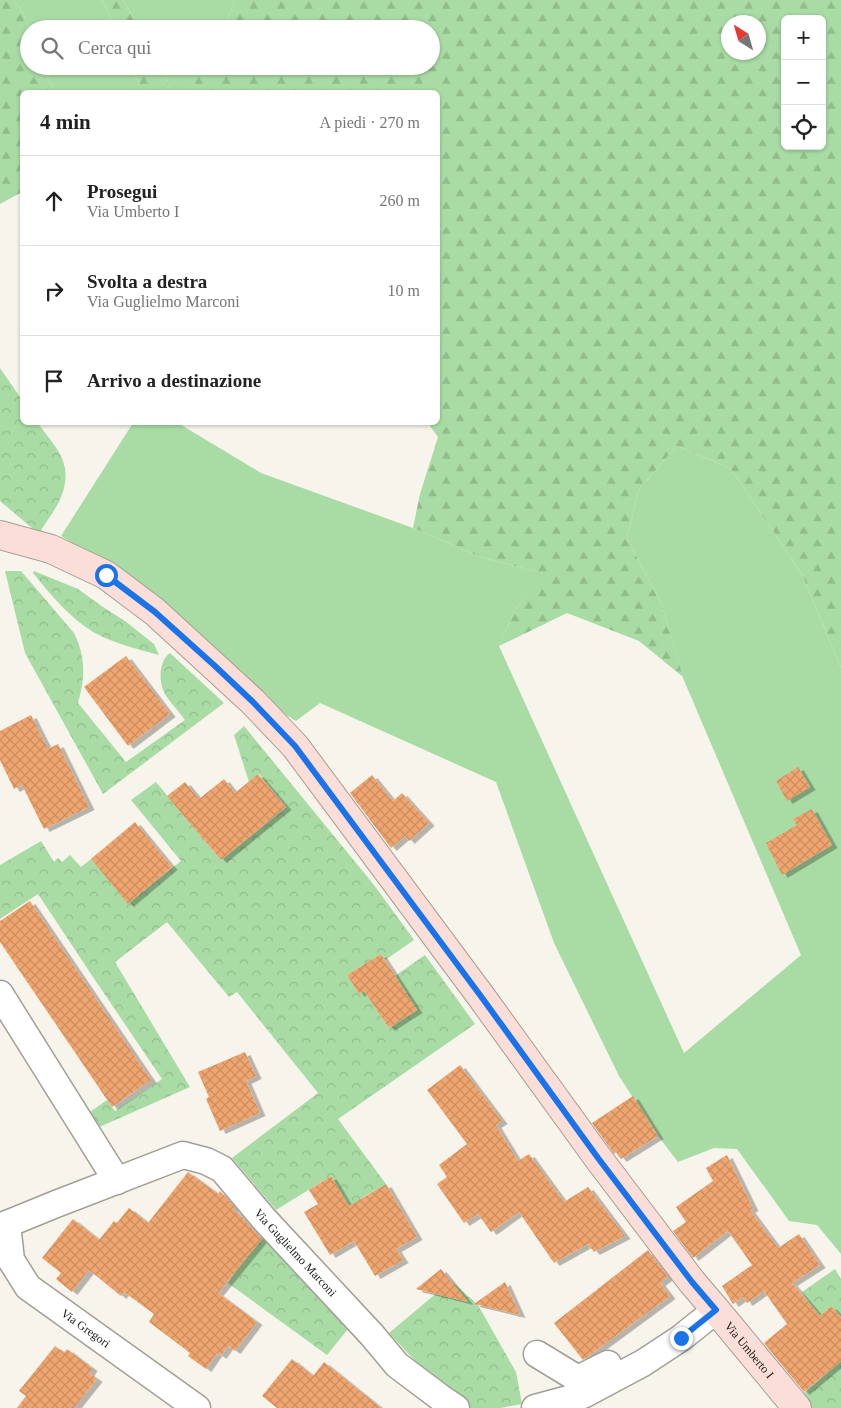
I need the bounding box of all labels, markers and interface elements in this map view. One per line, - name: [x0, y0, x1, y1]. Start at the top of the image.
- north arrow: [721, 15, 766, 60]
- map controls: [781, 15, 826, 150]
- button: +: [781, 15, 826, 60]
- search box: [20, 20, 440, 75]
- icon: search: [38, 34, 66, 62]
- text: Cerca qui: [78, 37, 151, 58]
- button: −: [781, 60, 826, 105]
- button: locate: [781, 105, 826, 150]
- text: 4 min: [40, 110, 91, 134]
- text: A piedi · 270 m: [320, 114, 420, 131]
- text: Prosegui: [87, 181, 157, 202]
- icon: ahead: [40, 187, 68, 215]
- text: 260 m: [380, 192, 420, 209]
- text: Via Umberto I: [87, 203, 179, 220]
- text: Svolta a destra: [87, 271, 207, 292]
- icon: right: [40, 277, 68, 305]
- text: 10 m: [388, 282, 420, 299]
- text: Via Guglielmo Marconi: [87, 293, 240, 310]
- icon: arrive: [40, 367, 68, 395]
- text: Arrivo a destinazione: [87, 370, 261, 391]
- route start: [95, 564, 118, 587]
- street label: Via Guglielmo Marconi: [251, 1206, 340, 1300]
- street label: Via Gregori: [58, 1306, 113, 1351]
- street label: Via Umberto I: [722, 1319, 777, 1381]
- route end: [670, 1327, 693, 1350]

